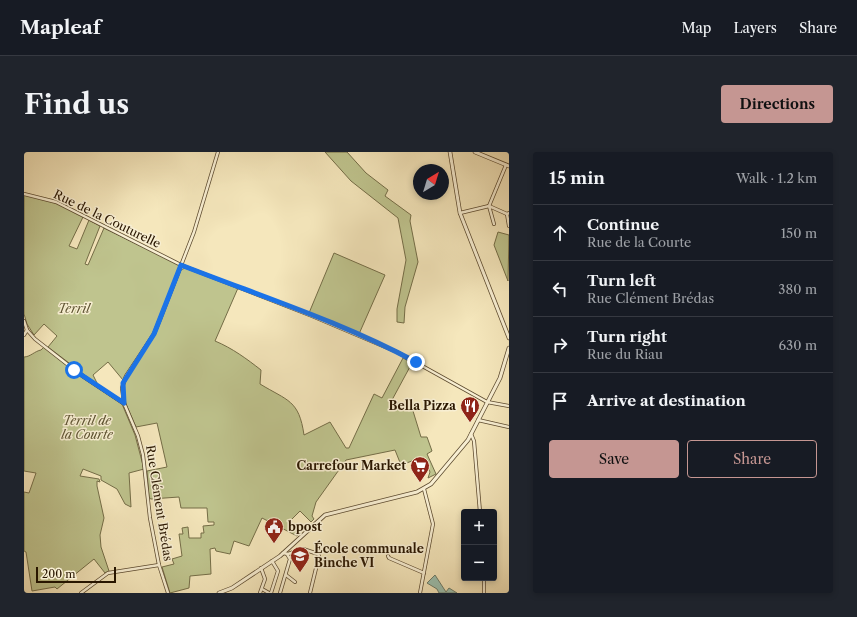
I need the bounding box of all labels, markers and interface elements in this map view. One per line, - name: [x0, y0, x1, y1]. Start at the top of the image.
- text: Mapleaf: [20, 16, 101, 39]
- text: Map: [681, 19, 711, 37]
- text: Layers: [733, 19, 777, 37]
- text: Share: [799, 19, 837, 37]
- button: Directions: [721, 85, 833, 123]
- text: Find us: [24, 87, 129, 121]
- north arrow: [413, 164, 449, 200]
- text: 15 min: [549, 168, 605, 188]
- text: Walk · 1.2 km: [736, 170, 817, 186]
- street label: Rue de la Couturelle: [51, 186, 163, 251]
- text: Continue: [587, 215, 659, 234]
- icon: ahead: [549, 222, 571, 244]
- text: 150 m: [781, 225, 817, 241]
- text: Rue de la Courte: [587, 234, 691, 250]
- text: Turn left: [587, 271, 656, 290]
- icon: left: [549, 278, 571, 300]
- text: 380 m: [778, 281, 817, 297]
- text: Rue Clément Brédas: [587, 290, 714, 306]
- park label: Terril: [58, 301, 91, 316]
- text: Turn right: [587, 327, 667, 346]
- icon: right: [549, 334, 571, 356]
- text: 630 m: [778, 337, 817, 353]
- text: Rue du Riau: [587, 346, 663, 362]
- route end: [407, 353, 425, 371]
- route start: [65, 361, 83, 379]
- icon: arrive: [549, 390, 571, 412]
- text: Arrive at destination: [587, 391, 746, 410]
- restaurant icon: Bella Pizza: [459, 395, 481, 423]
- place label: Bella Pizza: [389, 398, 457, 413]
- park label: Terril de la Courte: [61, 413, 114, 442]
- button: Save: [549, 440, 679, 478]
- button: Share: [687, 440, 817, 478]
- street label: Rue Clément Brédas: [143, 444, 176, 562]
- supermarket icon: Carrefour Market: [409, 455, 431, 483]
- place label: Carrefour Market: [296, 458, 406, 473]
- map controls: [461, 509, 497, 581]
- button: +: [461, 509, 497, 545]
- public building icon: bpost: [263, 516, 285, 544]
- place label: bpost: [287, 519, 322, 534]
- place label: École communale Binche VI: [314, 540, 424, 570]
- school or university icon: École communale Binche VI: [289, 545, 311, 573]
- button: −: [461, 545, 497, 581]
- scale bar: [36, 565, 116, 584]
- text: 200 m: [42, 567, 75, 581]

